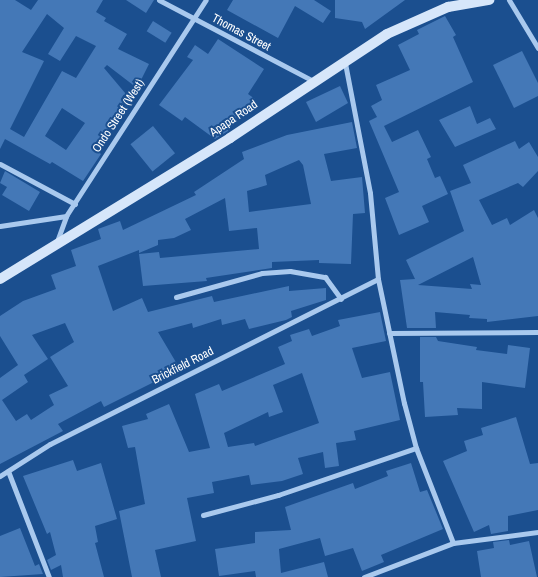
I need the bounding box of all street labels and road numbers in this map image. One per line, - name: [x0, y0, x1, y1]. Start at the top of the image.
- street label: Thomas Street: [209, 11, 273, 55]
- street label: Ondo Street (West): [90, 77, 148, 155]
- street label: Apapa Road: [207, 98, 261, 140]
- street label: Brickfield Road: [150, 344, 216, 388]

